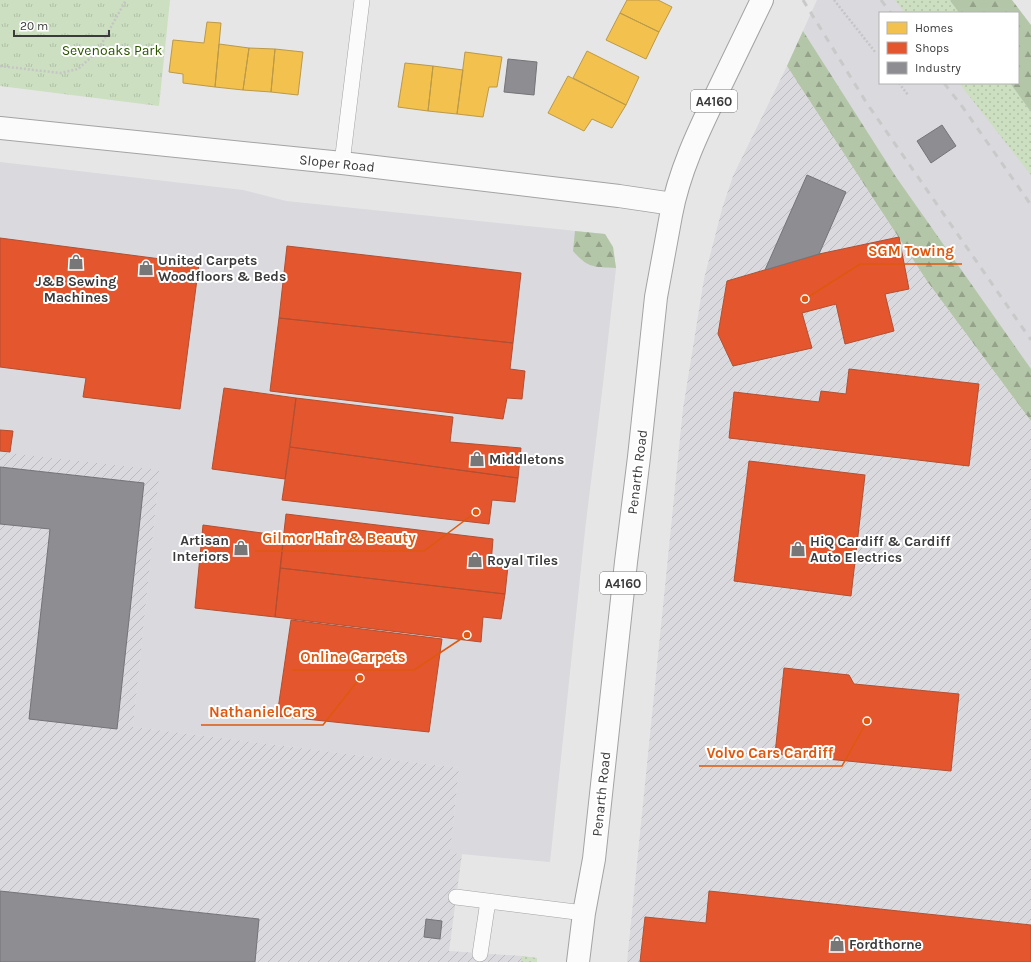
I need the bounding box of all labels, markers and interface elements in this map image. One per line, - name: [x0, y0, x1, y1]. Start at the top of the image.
- scale bar: [14, 12, 109, 38]
- legend: [879, 12, 1019, 84]
- text: 20 m: [20, 19, 48, 33]
- text: Homes: [915, 21, 953, 35]
- text: Shops: [915, 41, 949, 55]
- park label: Sevenoaks Park: [62, 42, 162, 59]
- text: Industry: [915, 61, 961, 75]
- road number: A4160: [691, 90, 737, 112]
- street label: Sloper Road: [298, 151, 376, 176]
- callout: SGM Towing: [860, 237, 962, 264]
- text: SGM Towing: [868, 242, 954, 260]
- place label: United Carpets Woodfloors & Beds: [158, 252, 286, 285]
- shop icon: J&B Sewing Machines: [67, 253, 85, 271]
- shop icon: United Carpets Woodfloors & Beds: [137, 259, 155, 277]
- place label: J&B Sewing Machines: [36, 273, 116, 306]
- street label: Penarth Road: [624, 429, 651, 515]
- shop icon: Middletons: [468, 450, 486, 468]
- place label: Middletons: [489, 451, 564, 468]
- callout: Gilmor Hair & Beauty: [255, 524, 424, 551]
- text: Gilmor Hair & Beauty: [262, 529, 416, 547]
- place label: Artisan Interiors: [172, 532, 229, 565]
- place label: HiQ Cardiff & Cardiff Auto Electrics: [810, 533, 951, 566]
- shop icon: Artisan Interiors: [232, 539, 250, 557]
- shop icon: HiQ Cardiff & Cardiff Auto Electrics: [789, 540, 807, 558]
- shop icon: Royal Tiles: [466, 551, 484, 569]
- place label: Royal Tiles: [487, 552, 558, 569]
- road number: A4160: [600, 572, 646, 594]
- callout: Online Carpets: [292, 643, 414, 670]
- text: Online Carpets: [300, 648, 406, 666]
- callout: Nathaniel Cars: [201, 698, 323, 725]
- text: Nathaniel Cars: [209, 703, 315, 721]
- callout: Volvo Cars Cardiff: [699, 739, 842, 766]
- text: Volvo Cars Cardiff: [707, 744, 834, 762]
- street label: Penarth Road: [589, 751, 614, 837]
- shop icon: Fordthorne: [828, 935, 846, 953]
- place label: Fordthorne: [849, 936, 922, 953]

